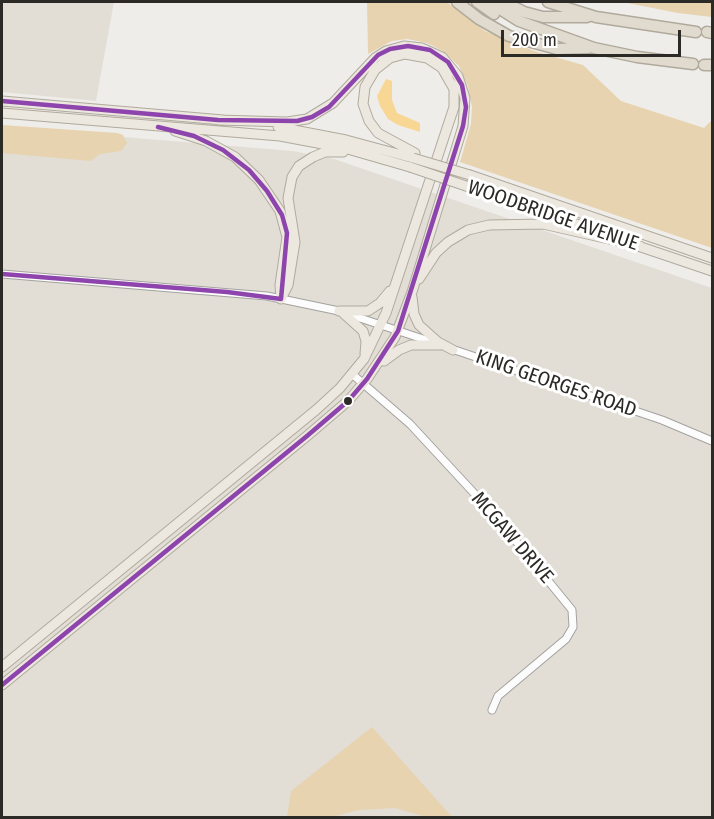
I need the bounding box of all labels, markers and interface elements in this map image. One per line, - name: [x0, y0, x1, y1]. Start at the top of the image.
- scale bar: [504, 18, 684, 56]
- text: 200 m: [512, 29, 557, 51]
- street label: WOODBRIDGE AVENUE: [464, 176, 642, 256]
- street label: KING GEORGES ROAD: [472, 345, 640, 423]
- unlabelled marker: [342, 395, 354, 407]
- street label: MCGAW DRIVE: [466, 488, 558, 588]

